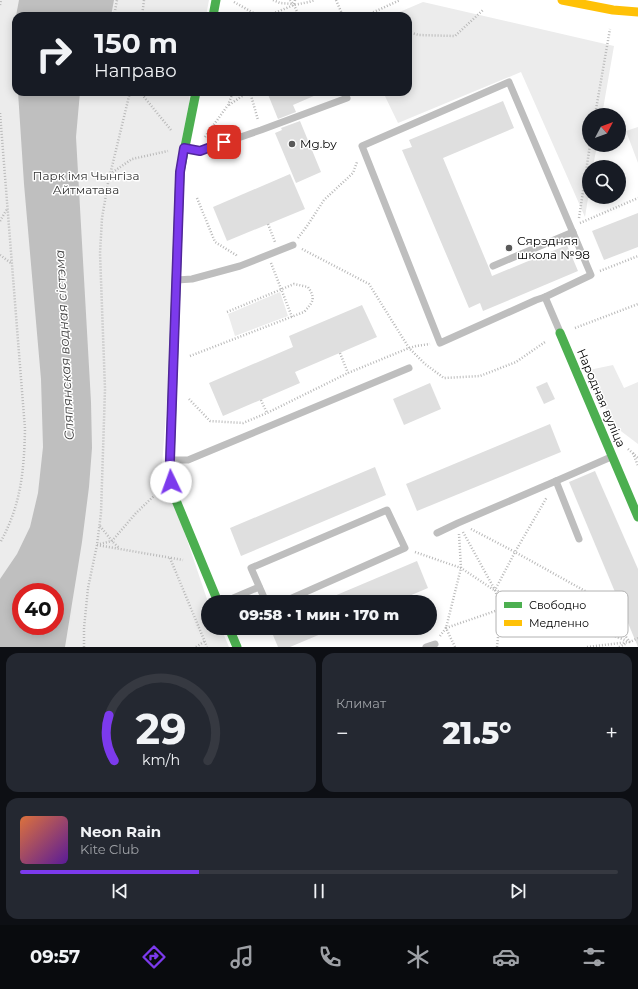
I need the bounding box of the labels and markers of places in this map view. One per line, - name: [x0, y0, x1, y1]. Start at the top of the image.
- pin: [207, 125, 241, 159]
- place label: Mg.by: [300, 136, 337, 151]
- marker: Mg.by: [287, 139, 297, 149]
- place label: Сярэдняя школа №98: [517, 233, 590, 262]
- marker: Сярэдняя школа №98: [504, 243, 514, 253]

